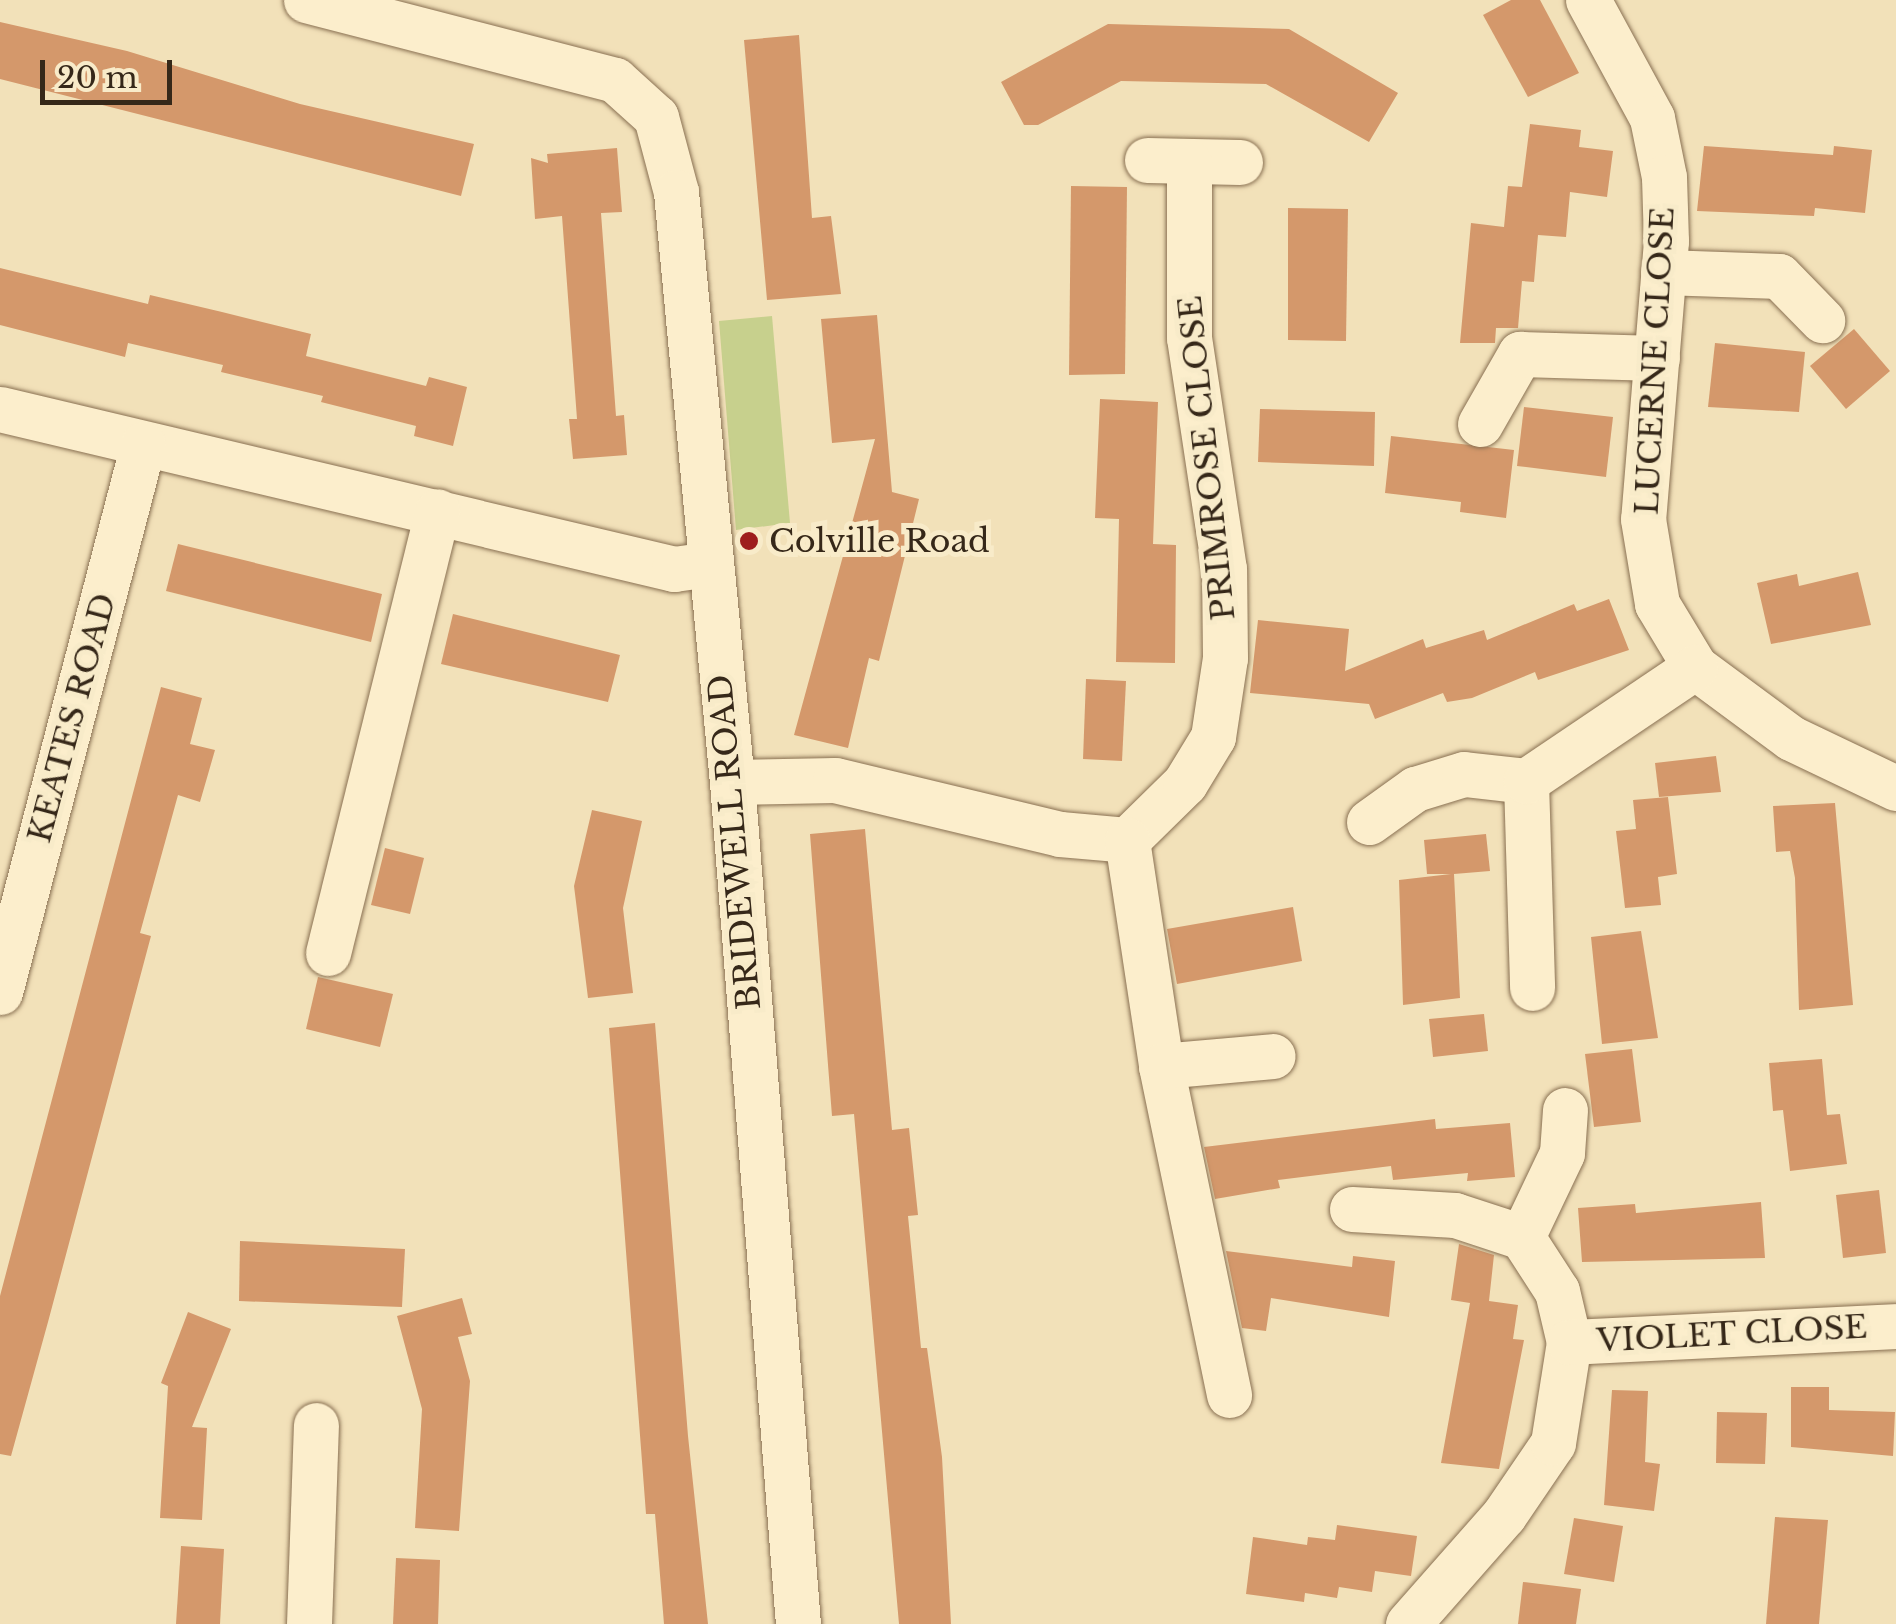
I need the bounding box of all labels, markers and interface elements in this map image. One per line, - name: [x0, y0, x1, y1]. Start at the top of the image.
- scale bar: [45, 40, 178, 102]
- text: 20 m: [57, 59, 138, 96]
- street label: LUCERNE CLOSE: [1628, 206, 1682, 516]
- street label: PRIMROSE CLOSE: [1171, 294, 1243, 622]
- place label: Colville Road: [769, 522, 990, 560]
- marker: Colville Road: [738, 530, 760, 552]
- street label: KEATES ROAD: [20, 589, 124, 847]
- street label: BRIDEWELL ROAD: [701, 672, 769, 1012]
- street label: VIOLET CLOSE: [1595, 1308, 1869, 1360]

